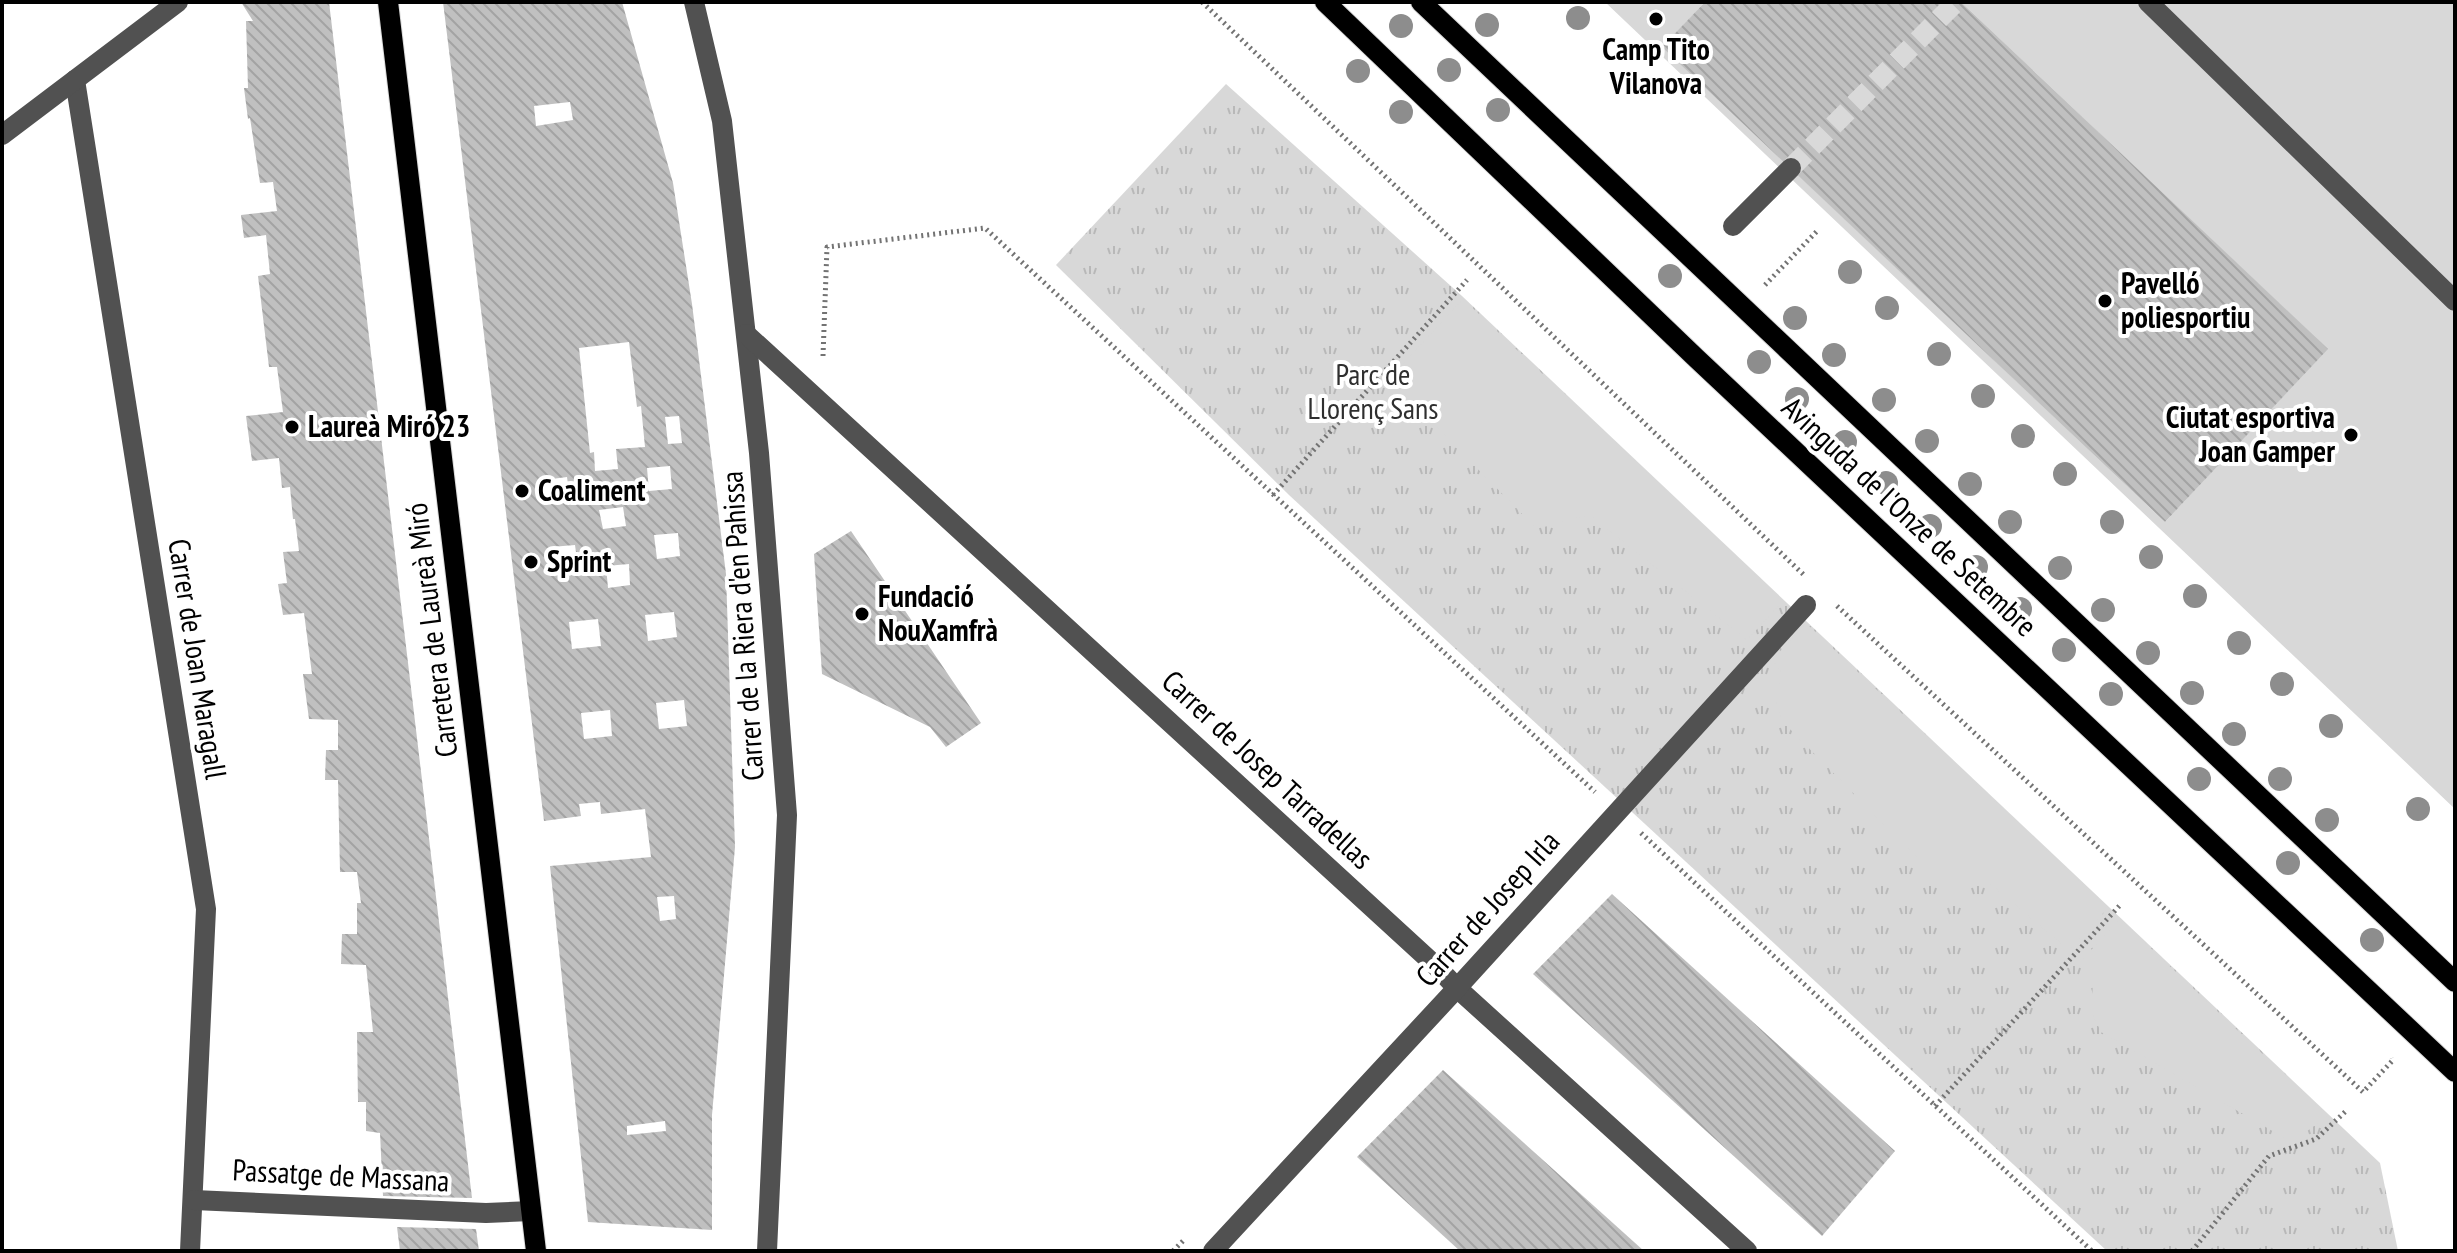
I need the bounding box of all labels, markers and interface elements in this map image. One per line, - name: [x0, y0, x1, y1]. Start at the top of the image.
- marker: Camp Tito Vilanova: [1647, 10, 1665, 28]
- place label: Camp Tito Vilanova: [1602, 29, 1710, 102]
- place label: Pavelló poliesportiu: [2121, 263, 2250, 336]
- marker: Pavelló poliesportiu: [2096, 292, 2114, 310]
- park label: Parc de Llorenç Sans: [1308, 354, 1438, 427]
- street label: Avinguda de l'Onze de Setembre: [1774, 388, 2046, 644]
- place label: Ciutat esportiva Joan Gamper: [2166, 397, 2335, 470]
- place label: Laureà Miró 23: [308, 406, 470, 445]
- marker: Laureà Miró 23: [283, 418, 301, 436]
- marker: Ciutat esportiva Joan Gamper: [2342, 426, 2360, 444]
- place label: Coaliment: [538, 470, 646, 509]
- street label: Carrer de la Riera d'en Pahissa: [711, 470, 772, 782]
- marker: Coaliment: [513, 482, 531, 500]
- street label: Carretera de Laureà Miró: [396, 501, 465, 759]
- street label: Carrer de Joan Maragall: [160, 536, 237, 782]
- place label: Sprint: [547, 541, 612, 580]
- marker: Sprint: [522, 553, 540, 571]
- place label: Fundació NouXamfrà: [878, 576, 998, 649]
- marker: Fundació NouXamfrà: [853, 605, 871, 623]
- street label: Carrer de Josep Tarradellas: [1154, 661, 1382, 877]
- street label: Carrer de Josep Irla: [1407, 822, 1567, 994]
- street label: Passatge de Massana: [232, 1149, 450, 1200]

